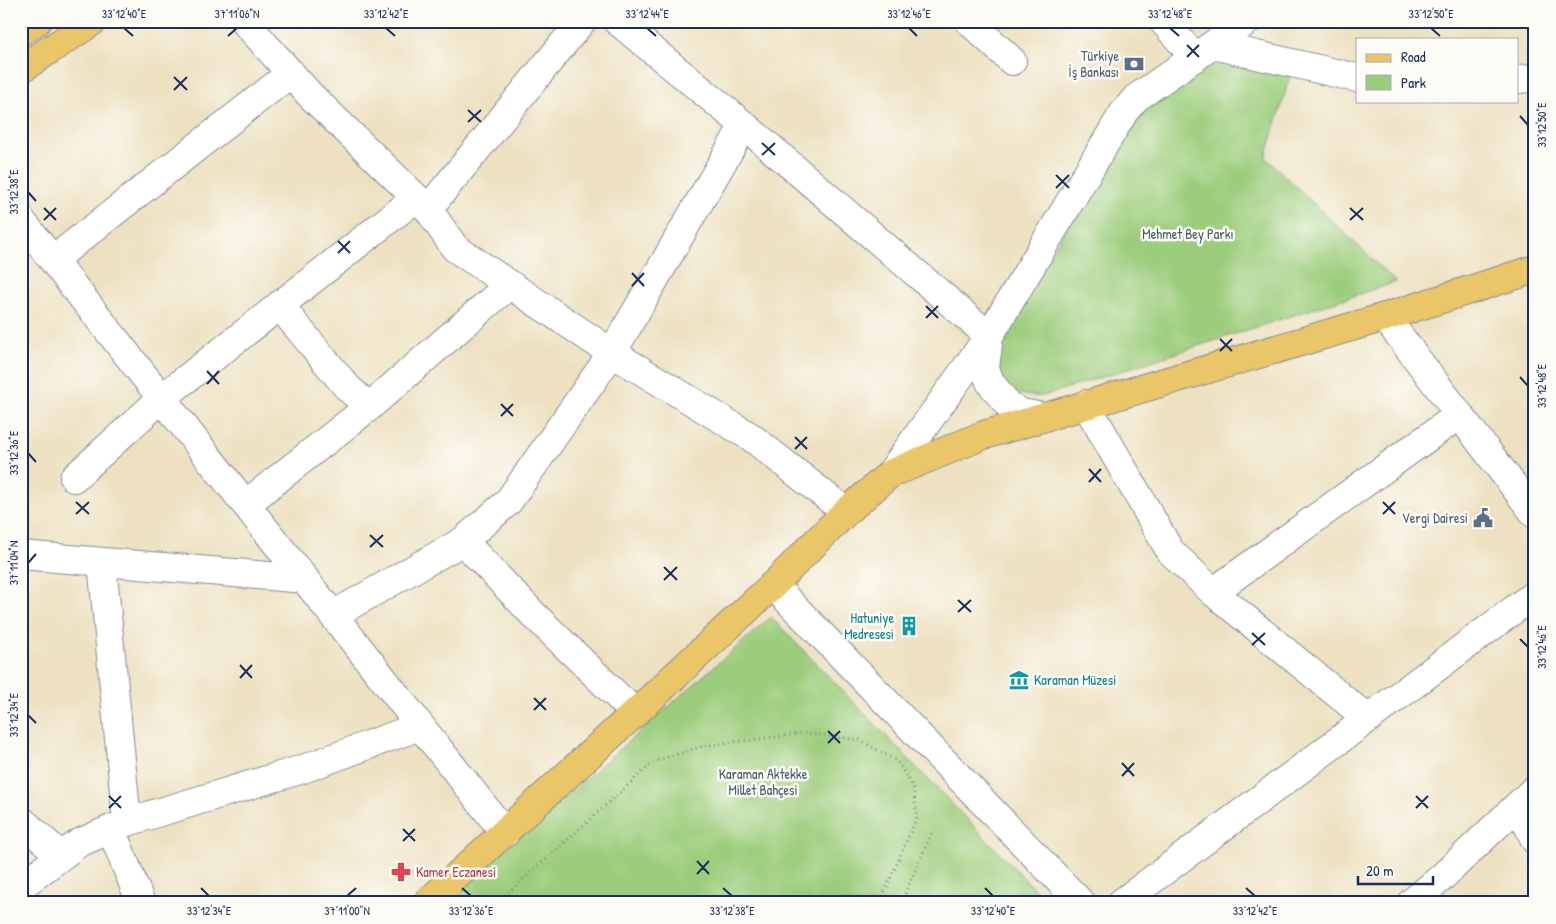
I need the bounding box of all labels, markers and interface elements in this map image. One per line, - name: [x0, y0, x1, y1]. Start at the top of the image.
- text: 33°12'40"E: [102, 5, 147, 22]
- text: 37°11'06"N: [215, 5, 259, 22]
- text: 33°12'42"E: [364, 5, 409, 22]
- text: 33°12'44"E: [625, 5, 669, 22]
- text: 33°12'46"E: [887, 5, 932, 22]
- text: 33°12'48"E: [1148, 5, 1193, 22]
- text: 33°12'50"E: [1409, 5, 1454, 22]
- legend: [1356, 38, 1518, 102]
- place label: Türkiye İş Bankası: [1068, 46, 1119, 81]
- text: Road: [1401, 46, 1426, 67]
- bank icon: Türkiye İş Bankası: [1123, 53, 1145, 75]
- text: Park: [1401, 72, 1426, 93]
- text: 33°12'50"E: [1533, 102, 1550, 147]
- text: 33°12'38"E: [5, 169, 22, 215]
- park label: Mehmet Bey Parkı: [1142, 224, 1234, 244]
- text: 33°12'48"E: [1533, 363, 1550, 408]
- text: 33°12'36"E: [5, 430, 22, 475]
- public building icon: Vergi Dairesi: [1472, 507, 1494, 529]
- place label: Vergi Dairesi: [1402, 508, 1468, 528]
- text: 37°11'04"N: [5, 541, 22, 585]
- place label: Hatuniye Medresesi: [844, 608, 894, 643]
- building icon: Hatuniye Medresesi: [898, 615, 920, 637]
- text: 33°12'46"E: [1533, 624, 1550, 669]
- museum icon: Karaman Müzesi: [1008, 669, 1030, 691]
- place label: Karaman Müzesi: [1034, 670, 1116, 689]
- text: 33°12'34"E: [5, 692, 22, 737]
- park label: Karaman Aktekke Millet Bahçesi: [719, 764, 808, 799]
- scale bar: [1358, 854, 1434, 886]
- text: 20 m: [1366, 860, 1393, 881]
- pharmacy icon: Kamer Eczanesi: [390, 861, 412, 883]
- place label: Kamer Eczanesi: [416, 862, 496, 881]
- text: 33°12'34"E: [187, 902, 232, 919]
- text: 37°11'00"N: [324, 902, 370, 919]
- text: 33°12'36"E: [449, 902, 494, 919]
- text: 33°12'38"E: [710, 902, 755, 919]
- text: 33°12'40"E: [971, 902, 1016, 919]
- text: 33°12'42"E: [1233, 902, 1278, 919]

